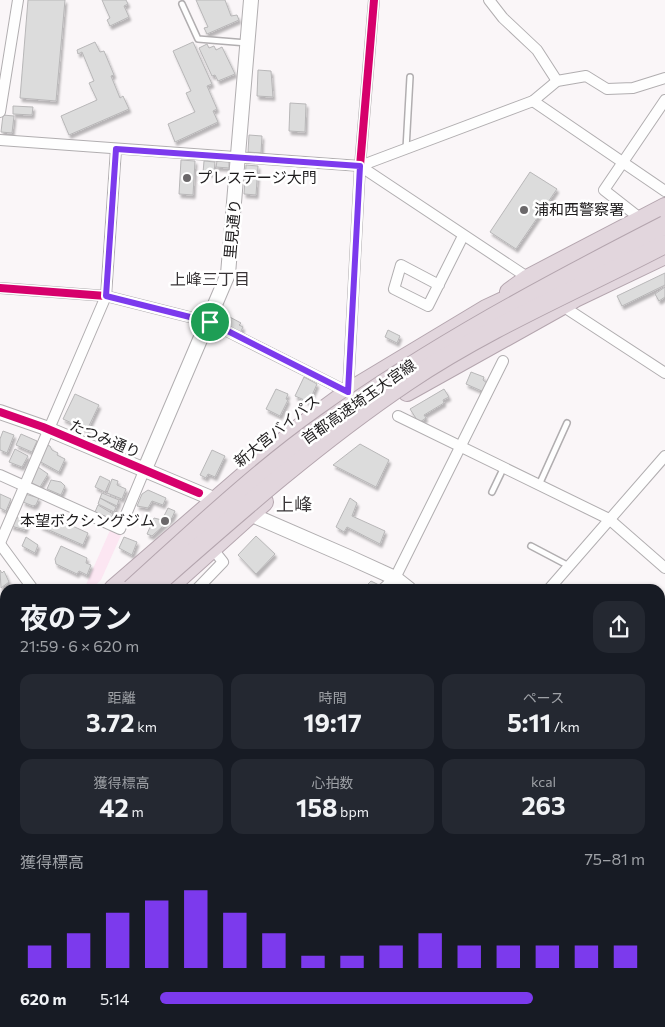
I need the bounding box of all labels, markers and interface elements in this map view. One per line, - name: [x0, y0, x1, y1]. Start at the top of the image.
- place label: プレステージ大門: [197, 168, 317, 186]
- marker: プレステージ大門: [181, 172, 193, 184]
- street label: 里見通り: [220, 198, 244, 260]
- place label: 浦和西警察署: [534, 200, 624, 218]
- marker: 浦和西警察署: [518, 204, 530, 216]
- district label: 上峰三丁目: [170, 269, 250, 288]
- pin: [189, 301, 231, 343]
- icon: arrive: [196, 308, 224, 336]
- street label: 首都高速埼玉大宮線: [298, 355, 419, 447]
- street label: 新大宮バイパス: [230, 390, 323, 470]
- street label: たつみ通り: [67, 415, 143, 461]
- district label: 上峰: [276, 493, 312, 515]
- place label: 本望ボクシングジム: [20, 511, 155, 529]
- marker: 本望ボクシングジム: [159, 515, 171, 527]
- text: 夜のラン: [20, 600, 132, 634]
- button: share: [593, 601, 645, 653]
- text: 21:59 · 6 × 620 m: [20, 636, 139, 655]
- text: 距離: [108, 689, 136, 706]
- text: 時間: [319, 689, 347, 706]
- text: ペース: [523, 689, 564, 706]
- text: 3.72: [86, 707, 135, 737]
- text: 19:17: [303, 707, 362, 737]
- text: 5:11: [507, 707, 551, 737]
- text: km: [135, 718, 157, 735]
- text: /km: [551, 718, 580, 735]
- text: kcal: [531, 773, 556, 790]
- text: 獲得標高: [94, 774, 150, 791]
- text: 心拍数: [312, 774, 354, 791]
- text: 263: [522, 790, 565, 820]
- text: 42: [99, 792, 129, 822]
- text: 158: [296, 792, 337, 822]
- text: m: [129, 803, 144, 820]
- text: bpm: [337, 803, 369, 820]
- text: 75–81 m: [584, 849, 645, 868]
- text: 獲得標高: [20, 852, 84, 871]
- text: 620 m: [20, 989, 66, 1008]
- text: 5:14: [100, 989, 129, 1008]

